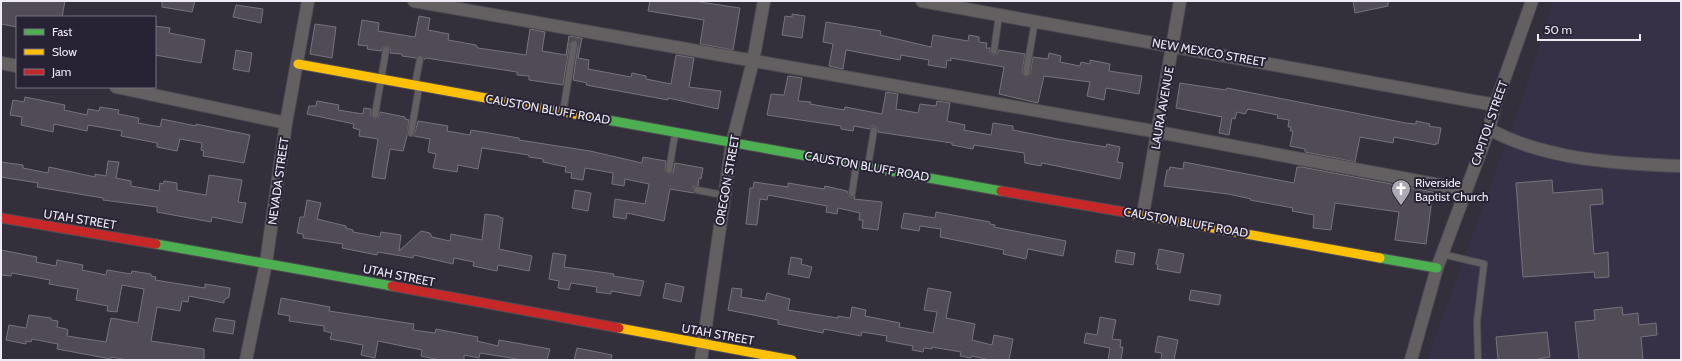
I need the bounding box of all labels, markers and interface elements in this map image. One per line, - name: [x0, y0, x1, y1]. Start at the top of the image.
- legend: [16, 16, 156, 88]
- scale bar: [1538, 16, 1640, 42]
- text: 50 m: [1544, 22, 1572, 37]
- text: Fast: [52, 24, 72, 39]
- street label: NEW MEXICO STREET: [1151, 35, 1268, 69]
- text: Slow: [52, 44, 77, 59]
- text: Jam: [51, 64, 71, 79]
- street label: LAURA AVENUE: [1147, 65, 1177, 151]
- street label: CAPITOL STREET: [1467, 78, 1511, 168]
- street label: CAUSTON BLUFF ROAD: [485, 91, 612, 127]
- street label: OREGON STREET: [712, 133, 742, 226]
- street label: NEVADA STREET: [264, 136, 292, 226]
- street label: CAUSTON BLUFF ROAD: [804, 148, 931, 184]
- place label: Riverside Baptist Church: [1415, 175, 1489, 204]
- church icon: Riverside Baptist Church: [1390, 178, 1412, 206]
- street label: CAUSTON BLUFF ROAD: [1123, 204, 1250, 240]
- street label: UTAH STREET: [43, 206, 118, 232]
- street label: UTAH STREET: [362, 261, 437, 289]
- street label: UTAH STREET: [681, 320, 756, 348]

